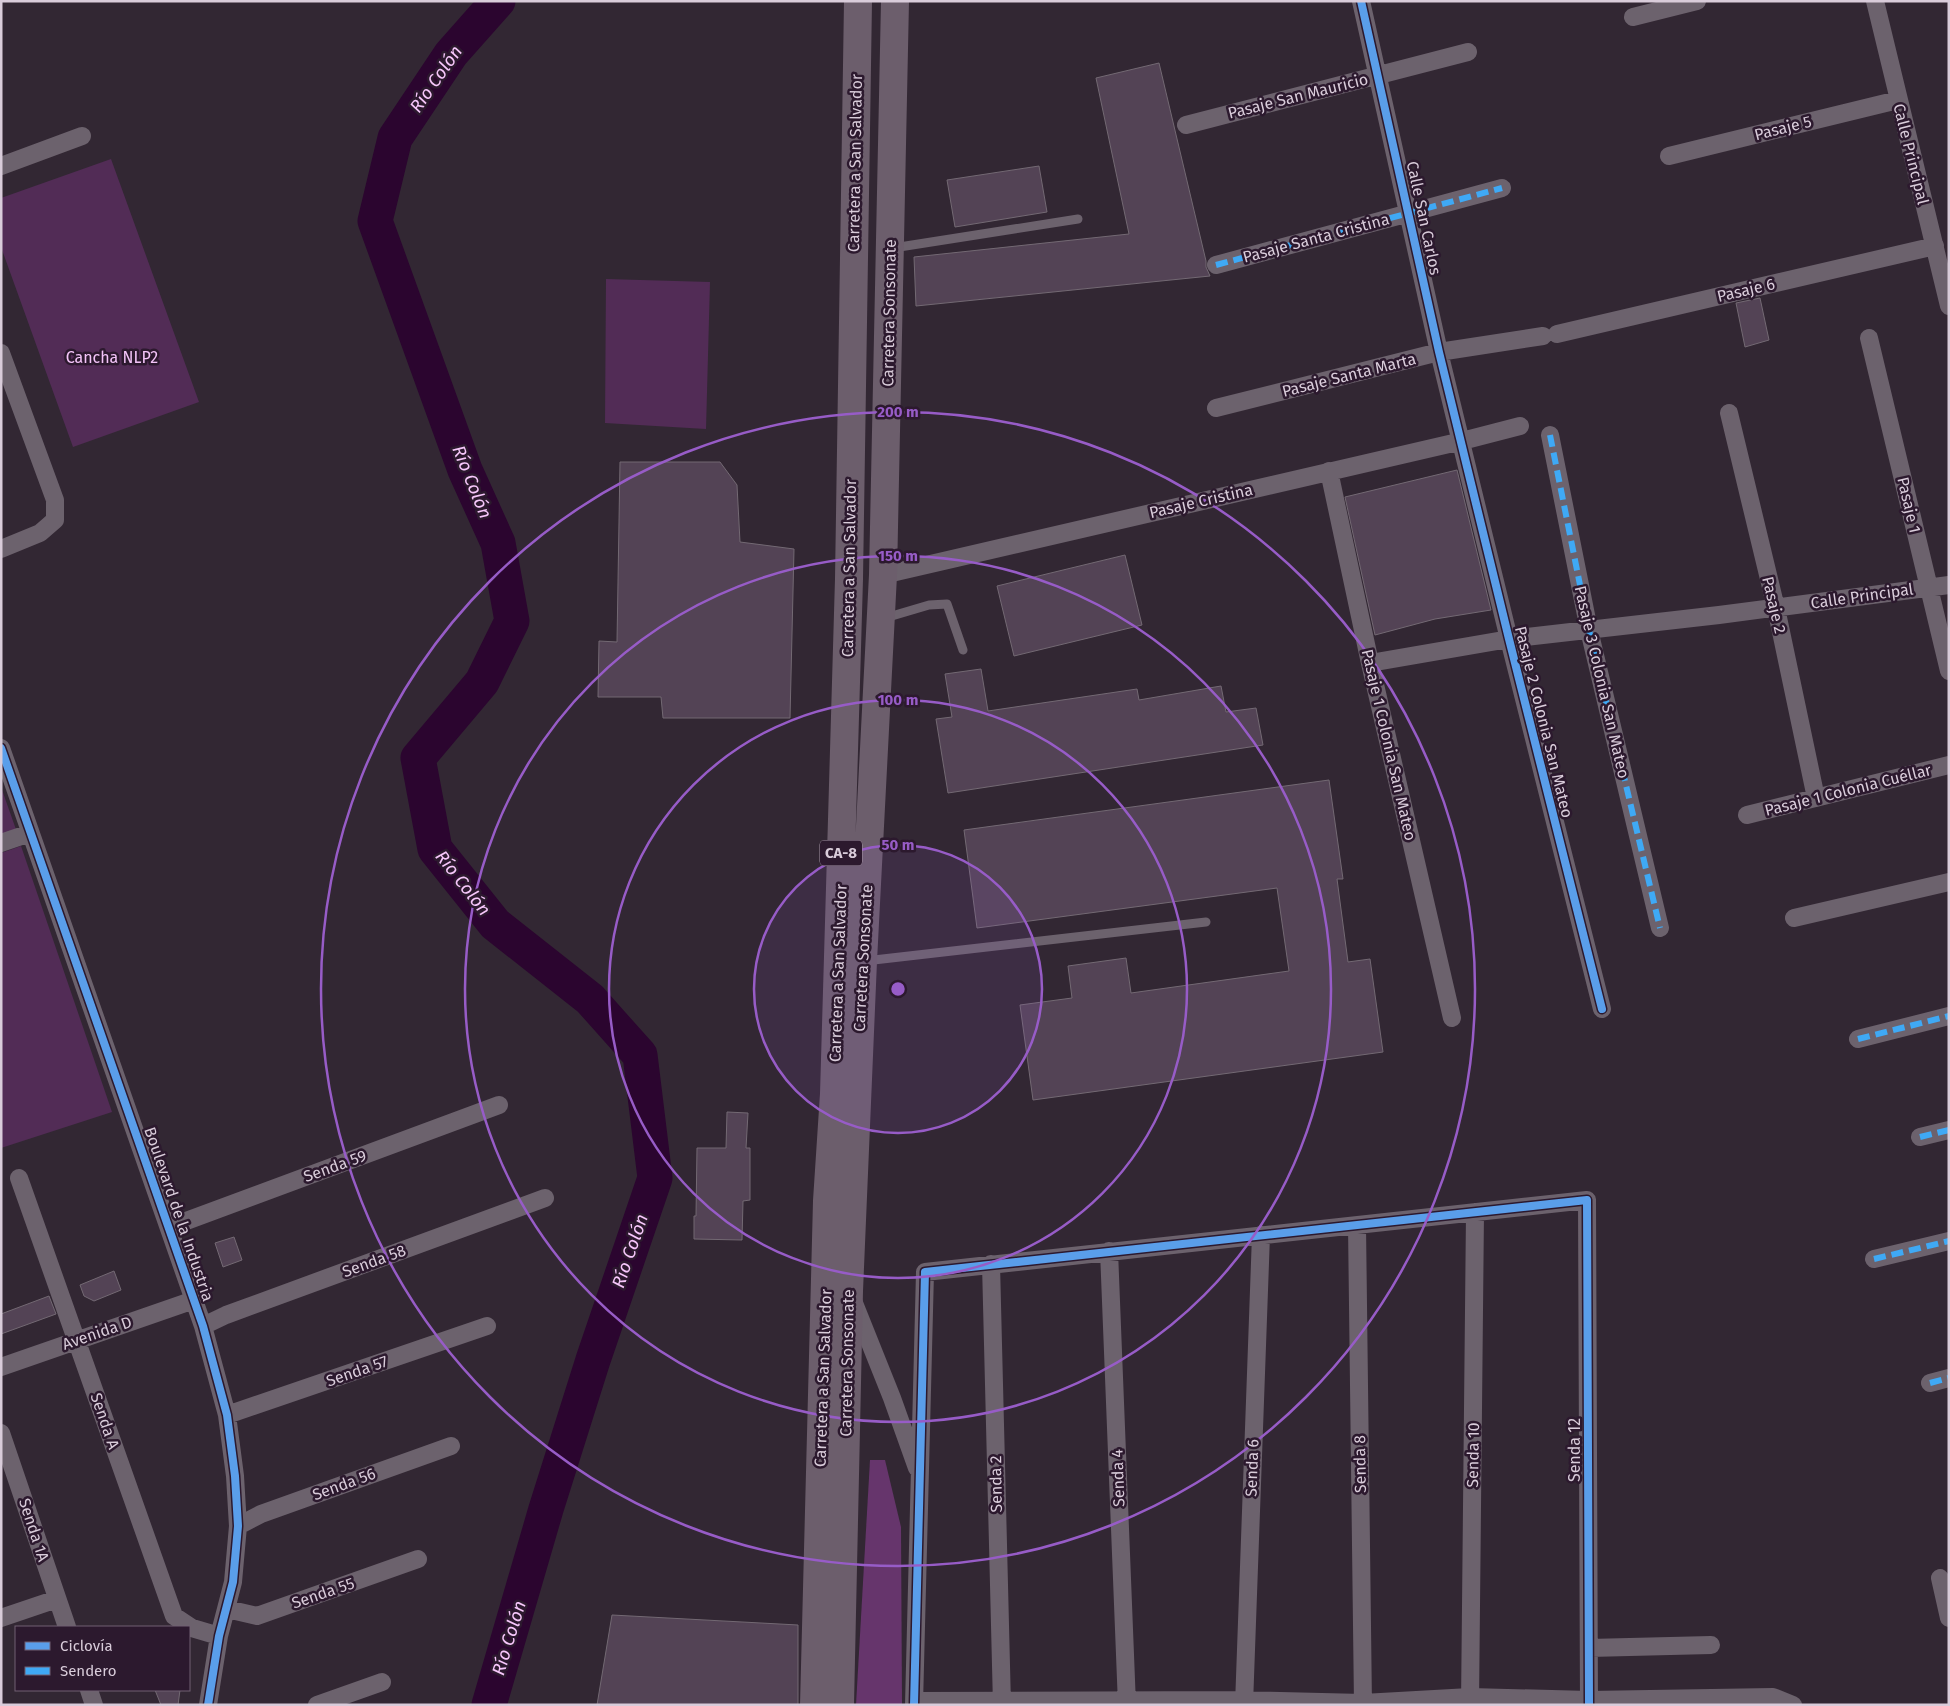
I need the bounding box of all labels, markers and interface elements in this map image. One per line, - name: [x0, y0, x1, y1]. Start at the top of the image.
- water label: Río Colón: [405, 41, 467, 117]
- street label: Pasaje San Mauricio: [1226, 69, 1370, 123]
- street label: Carretera a San Salvador: [844, 73, 866, 252]
- street label: Calle Principal: [1889, 102, 1933, 207]
- street label: Pasaje 5: [1752, 112, 1814, 144]
- street label: Calle San Carlos: [1403, 159, 1445, 277]
- street label: Pasaje Santa Cristina: [1241, 209, 1391, 267]
- street label: Carretera Sonsonate: [878, 239, 900, 387]
- street label: Pasaje 6: [1715, 274, 1777, 306]
- park label: Cancha NLP2: [66, 348, 158, 367]
- street label: Pasaje Santa Marta: [1280, 349, 1418, 401]
- text: 200 m: [877, 403, 919, 421]
- water label: Río Colón: [447, 442, 497, 522]
- street label: Pasaje 1: [1893, 475, 1925, 535]
- street label: Carretera a San Salvador: [838, 478, 860, 657]
- street label: Pasaje Cristina: [1147, 480, 1255, 522]
- text: 150 m: [878, 547, 918, 565]
- street label: Pasaje 2: [1758, 575, 1790, 636]
- street label: Calle Principal: [1809, 579, 1915, 613]
- street label: Pasaje 3 Colonia San Mateo: [1571, 584, 1633, 780]
- street label: Pasaje 2 Colonia San Mateo: [1511, 624, 1577, 820]
- street label: Pasaje 1 Colonia San Mateo: [1358, 647, 1420, 843]
- text: 100 m: [878, 691, 918, 709]
- street label: Pasaje 1 Colonia Cuéllar: [1763, 760, 1934, 820]
- text: 50 m: [881, 836, 915, 854]
- road number: CA-8: [820, 840, 862, 866]
- water label: Río Colón: [431, 846, 495, 920]
- street label: Carretera a San Salvador: [825, 883, 851, 1062]
- street label: Carretera Sonsonate: [850, 884, 876, 1032]
- centre of rings: [889, 980, 907, 998]
- street label: Boulevard de la Industria: [140, 1124, 218, 1304]
- street label: Senda 59: [301, 1146, 369, 1186]
- water label: Río Colón: [607, 1211, 653, 1291]
- street label: Senda 58: [340, 1241, 409, 1281]
- street label: Carretera a San Salvador: [810, 1288, 836, 1467]
- street label: Carretera Sonsonate: [836, 1289, 858, 1437]
- street label: Avenida D: [60, 1312, 134, 1354]
- street label: Senda 57: [324, 1352, 390, 1390]
- street label: Senda A: [86, 1390, 124, 1453]
- street label: Senda 12: [1565, 1418, 1584, 1482]
- street label: Senda 10: [1463, 1422, 1483, 1488]
- street label: Senda 8: [1350, 1435, 1370, 1493]
- street label: Senda 6: [1241, 1439, 1263, 1497]
- street label: Senda 4: [1107, 1448, 1129, 1507]
- street label: Senda 2: [986, 1455, 1006, 1513]
- street label: Senda 56: [310, 1464, 378, 1504]
- street label: Senda 1A: [15, 1496, 53, 1565]
- street label: Senda 55: [289, 1573, 357, 1613]
- water label: Río Colón: [487, 1598, 531, 1678]
- legend: [15, 1626, 190, 1691]
- text: Ciclovía: [60, 1637, 113, 1655]
- text: Sendero: [60, 1662, 116, 1680]

